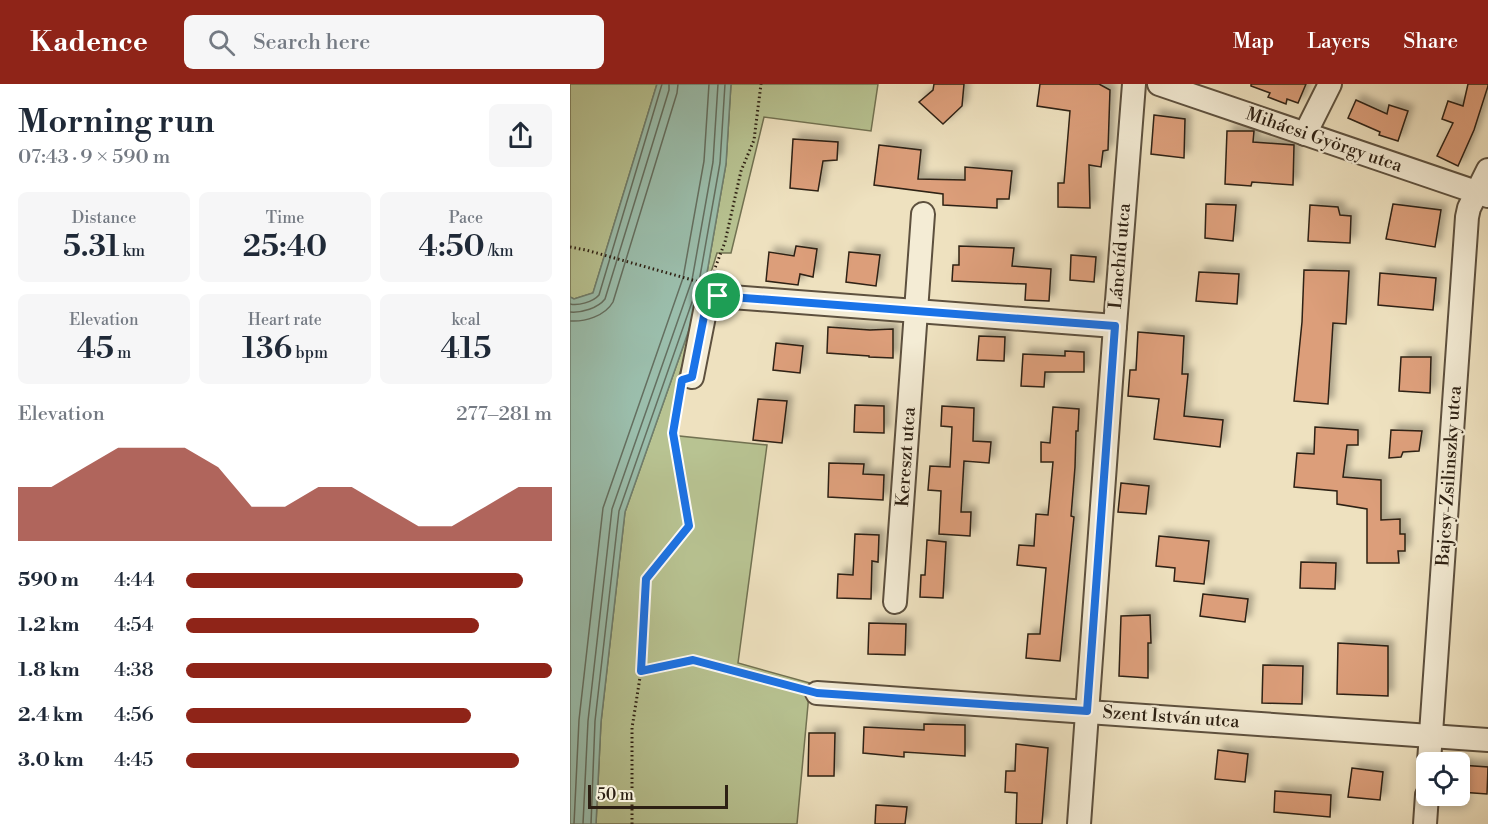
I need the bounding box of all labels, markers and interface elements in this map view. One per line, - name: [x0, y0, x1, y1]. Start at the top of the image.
- search box: [184, 15, 604, 69]
- text: Kadence: [30, 25, 148, 60]
- icon: search: [205, 26, 238, 59]
- text: Search here: [253, 29, 370, 56]
- text: Map: [1233, 29, 1274, 55]
- text: Layers: [1307, 29, 1370, 55]
- text: Share: [1403, 29, 1458, 55]
- text: Morning run: [18, 102, 215, 143]
- street label: Mihácsi György utca: [1243, 102, 1406, 178]
- button: share: [489, 104, 552, 167]
- text: 07:43 · 9 × 590 m: [18, 145, 170, 170]
- street label: Lánchíd utca: [1104, 201, 1136, 310]
- text: Distance: [72, 208, 136, 228]
- text: Time: [266, 208, 304, 228]
- text: Pace: [449, 208, 483, 228]
- text: 5.31: [63, 228, 119, 266]
- text: 25:40: [243, 228, 327, 266]
- text: 4:50: [419, 228, 485, 266]
- text: km: [119, 241, 145, 261]
- text: /km: [485, 241, 513, 261]
- pin: [692, 270, 743, 321]
- icon: arrive: [701, 279, 734, 312]
- text: Elevation: [69, 310, 139, 330]
- text: Heart rate: [248, 310, 322, 330]
- text: kcal: [451, 310, 481, 330]
- text: 45: [77, 330, 114, 368]
- text: 136: [242, 330, 292, 368]
- text: 415: [441, 330, 491, 368]
- text: m: [114, 343, 131, 363]
- text: bpm: [292, 343, 328, 363]
- street label: Bajcsy-Zsilinszky utca: [1431, 384, 1467, 568]
- text: Elevation: [18, 402, 105, 427]
- text: 277–281 m: [456, 402, 552, 427]
- street label: Kereszt utca: [891, 405, 921, 508]
- text: 590 m: [18, 568, 79, 593]
- text: 4:44: [114, 568, 155, 593]
- text: 1.2 km: [18, 613, 80, 638]
- text: 4:54: [114, 613, 154, 638]
- text: 1.8 km: [18, 658, 80, 683]
- text: 4:38: [114, 658, 154, 683]
- street label: Szent István utca: [1102, 701, 1241, 733]
- text: 2.4 km: [18, 703, 83, 728]
- text: 4:56: [114, 703, 154, 728]
- text: 3.0 km: [18, 748, 84, 773]
- text: 4:45: [114, 748, 153, 773]
- map controls: [1416, 752, 1470, 806]
- button: locate: [1416, 752, 1470, 806]
- scale bar: [588, 782, 728, 810]
- text: 50 m: [597, 785, 634, 805]

